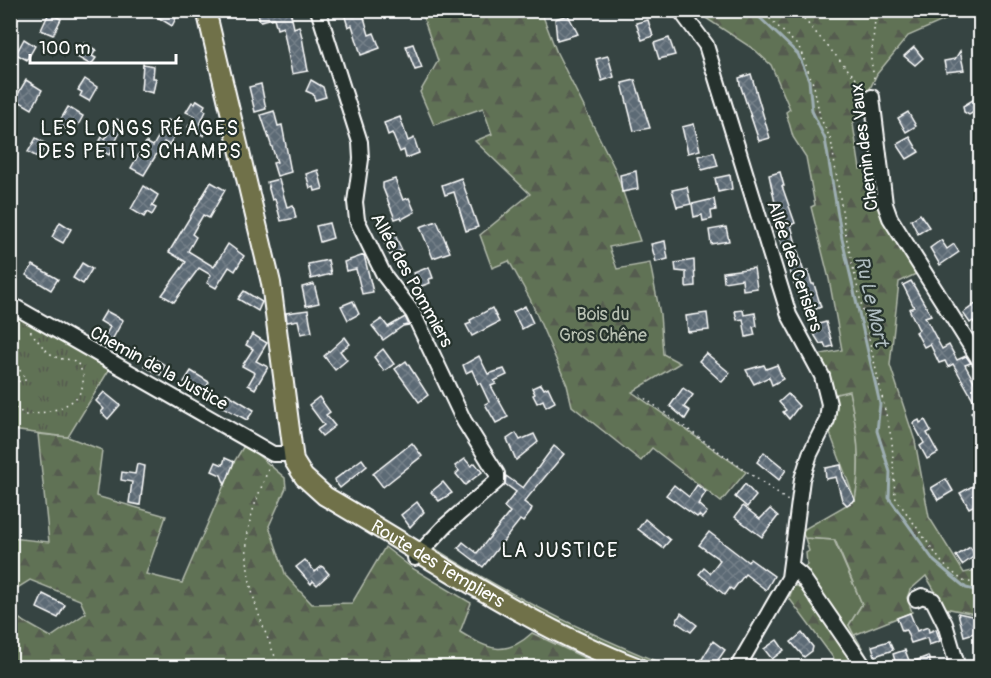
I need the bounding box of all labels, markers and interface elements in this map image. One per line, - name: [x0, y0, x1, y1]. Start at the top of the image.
- scale bar: [30, 27, 176, 65]
- text: 100 m: [39, 37, 91, 60]
- street label: Chemin des Vaux: [845, 82, 884, 212]
- district label: LES LONGS RÉAGES DES PETITS CHAMPS: [38, 116, 242, 164]
- street label: Allée des Cerisiers: [761, 198, 828, 335]
- street label: Allée des Pommiers: [365, 209, 458, 351]
- water label: Ru Le Mort: [849, 254, 894, 351]
- park label: Bois du Gros Chêne: [559, 303, 647, 347]
- street label: Chemin de la Justice: [86, 321, 232, 416]
- street label: Route des Templiers: [367, 515, 509, 613]
- district label: LA JUSTICE: [501, 538, 619, 563]

